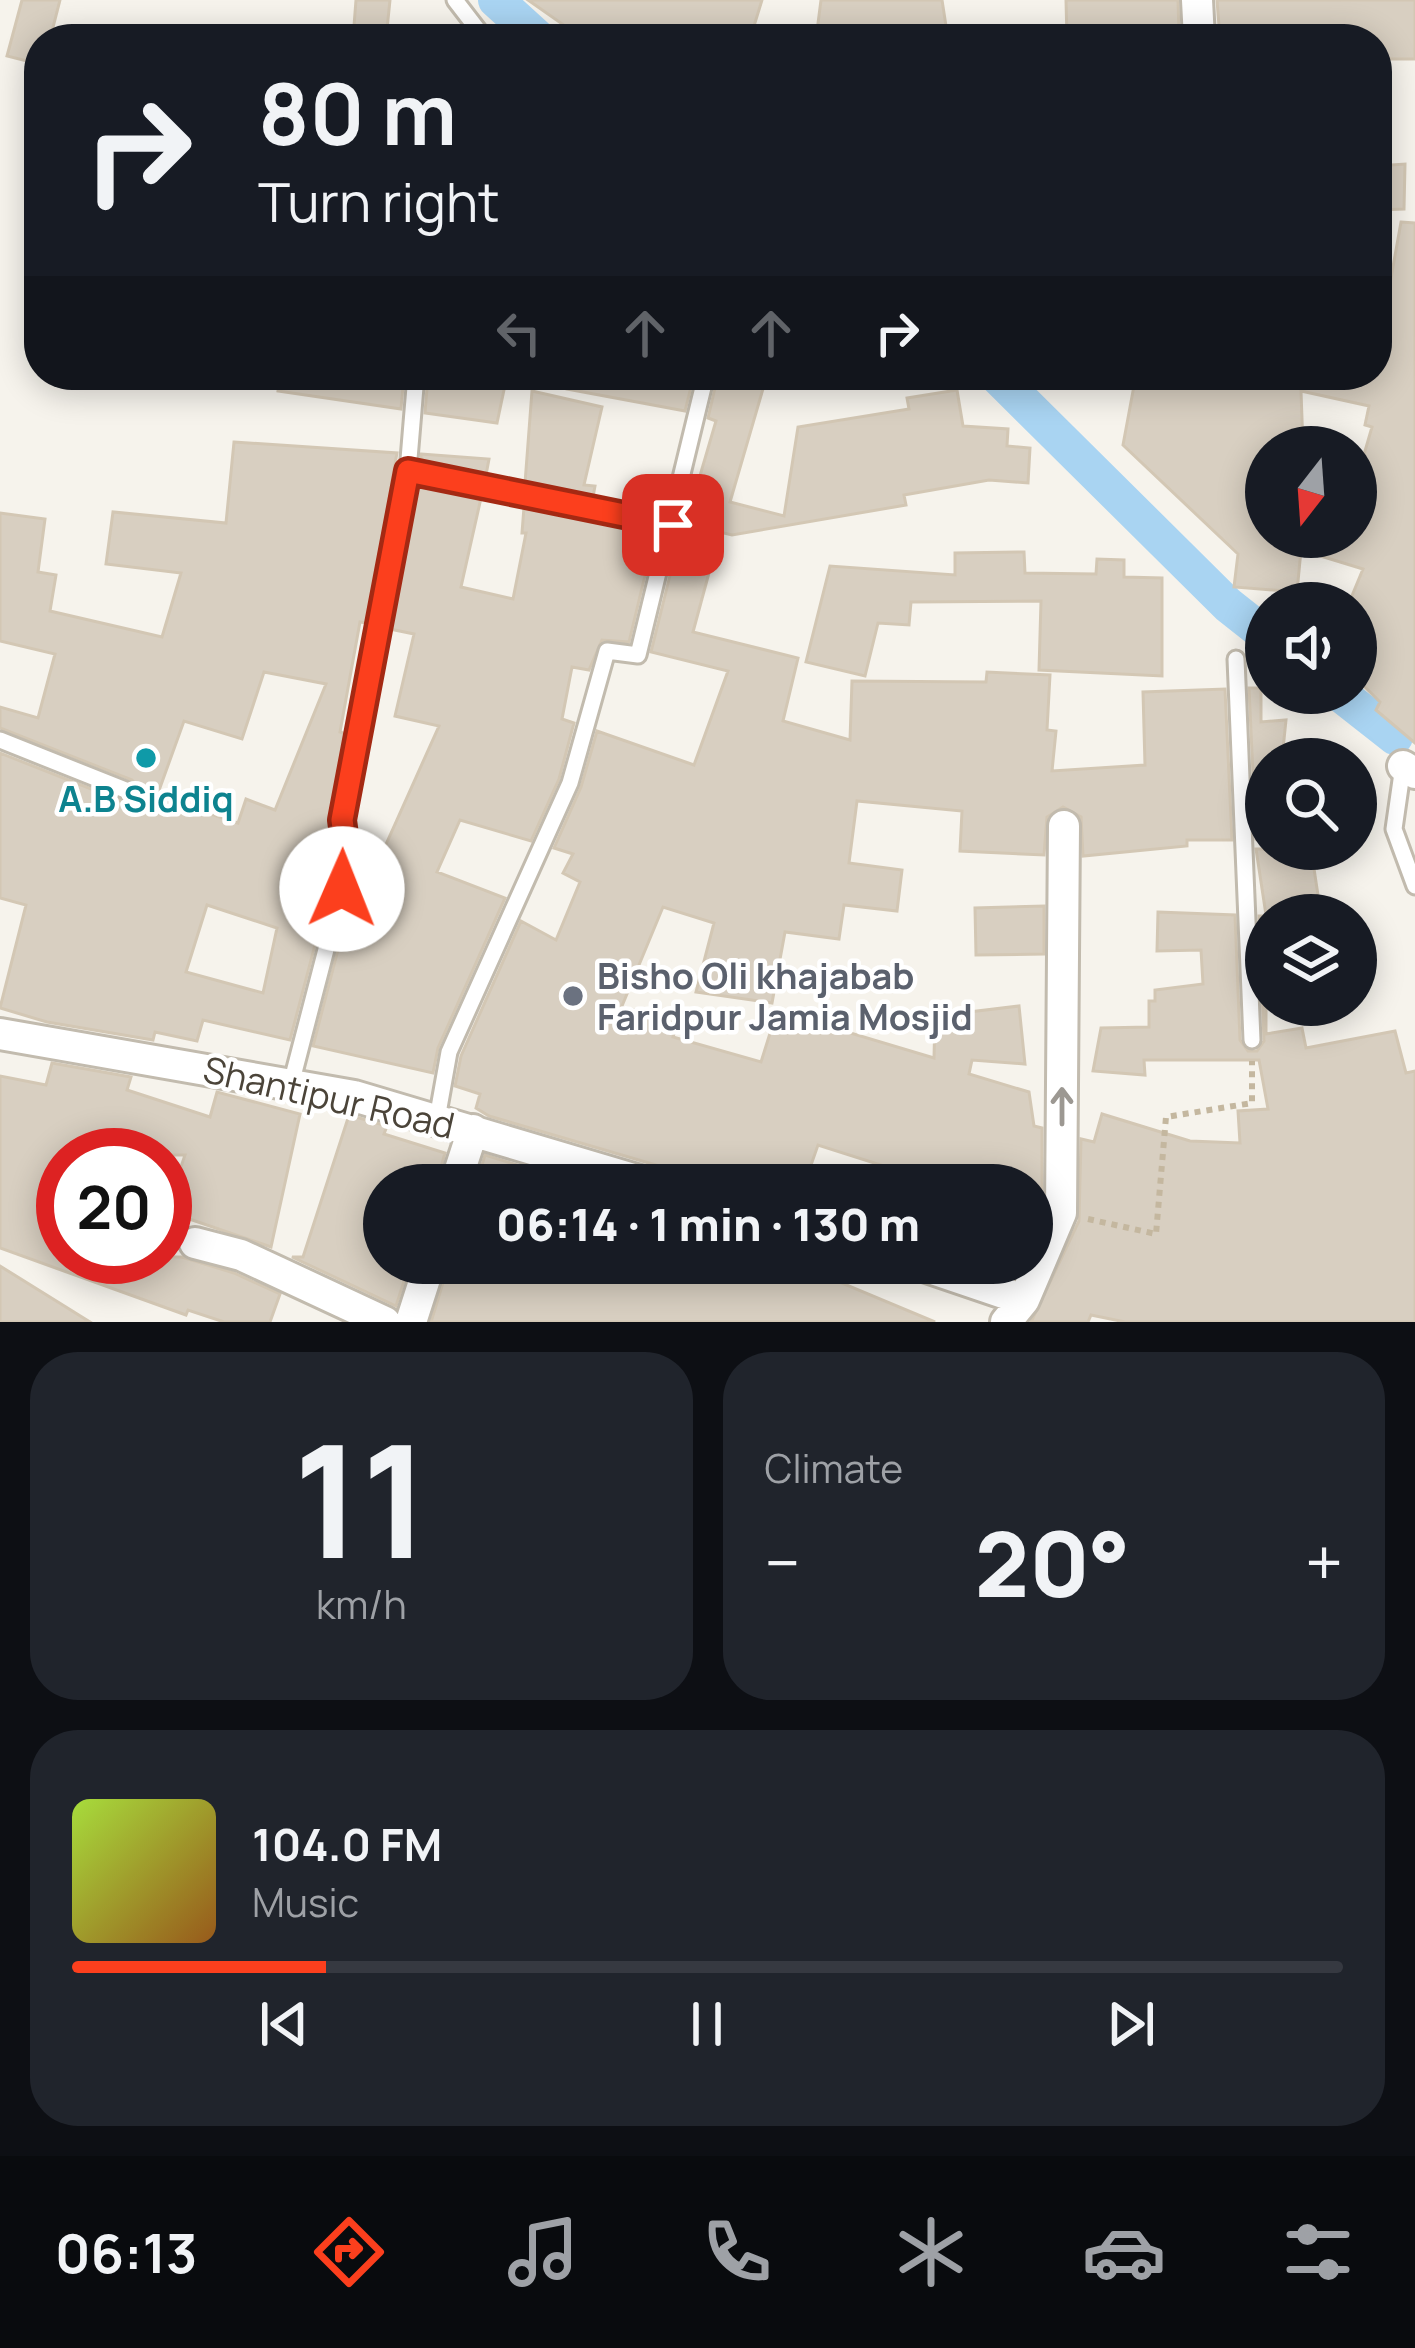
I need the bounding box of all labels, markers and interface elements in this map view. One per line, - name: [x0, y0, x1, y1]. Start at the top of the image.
- text: 80 m: [258, 55, 457, 170]
- icon: right: [60, 72, 216, 228]
- text: Turn right: [258, 164, 500, 238]
- icon: left: [486, 300, 552, 366]
- icon: ahead: [612, 300, 678, 366]
- icon: ahead: [738, 300, 804, 366]
- icon: right: [864, 300, 930, 366]
- north arrow: [1245, 426, 1377, 558]
- map controls: [1245, 426, 1377, 1026]
- pin: [622, 474, 724, 576]
- icon: arrive: [640, 492, 706, 558]
- button: sound: [1245, 582, 1377, 714]
- button: search: [1245, 738, 1377, 870]
- marker: A.B Siddiq: [133, 745, 159, 771]
- place label: A.B Siddiq: [58, 774, 234, 823]
- position arrow: [279, 826, 405, 952]
- button: layers: [1245, 894, 1377, 1026]
- place label: Bisho Oli khajabab Faridpur Jamia Mosjid: [597, 951, 973, 1041]
- marker: Bisho Oli khajabab Faridpur Jamia Mosjid: [560, 983, 586, 1009]
- street label: Shantipur Road: [199, 1044, 459, 1150]
- one-way arrow: [1051, 1087, 1074, 1126]
- speed limit sign: 20: [36, 1128, 192, 1284]
- text: 06:14 · 1 min · 130 m: [496, 1193, 920, 1255]
- text: 11: [293, 1392, 430, 1605]
- text: Climate: [765, 1441, 903, 1495]
- text: 20°: [975, 1501, 1130, 1624]
- text: −: [765, 1517, 800, 1607]
- text: +: [1305, 1517, 1343, 1607]
- text: km/h: [316, 1577, 407, 1631]
- text: 104.0 FM: [252, 1813, 442, 1875]
- text: Music: [252, 1875, 359, 1929]
- icon: previous: [251, 1991, 317, 2057]
- icon: pause: [674, 1991, 740, 2057]
- icon: next: [1098, 1991, 1164, 2057]
- icon: directions: [307, 2210, 391, 2294]
- icon: music: [501, 2210, 585, 2294]
- icon: phone: [695, 2210, 779, 2294]
- icon: climate: [889, 2210, 973, 2294]
- icon: car: [1082, 2210, 1166, 2294]
- icon: filters: [1276, 2210, 1360, 2294]
- text: 06:13: [55, 2215, 198, 2289]

